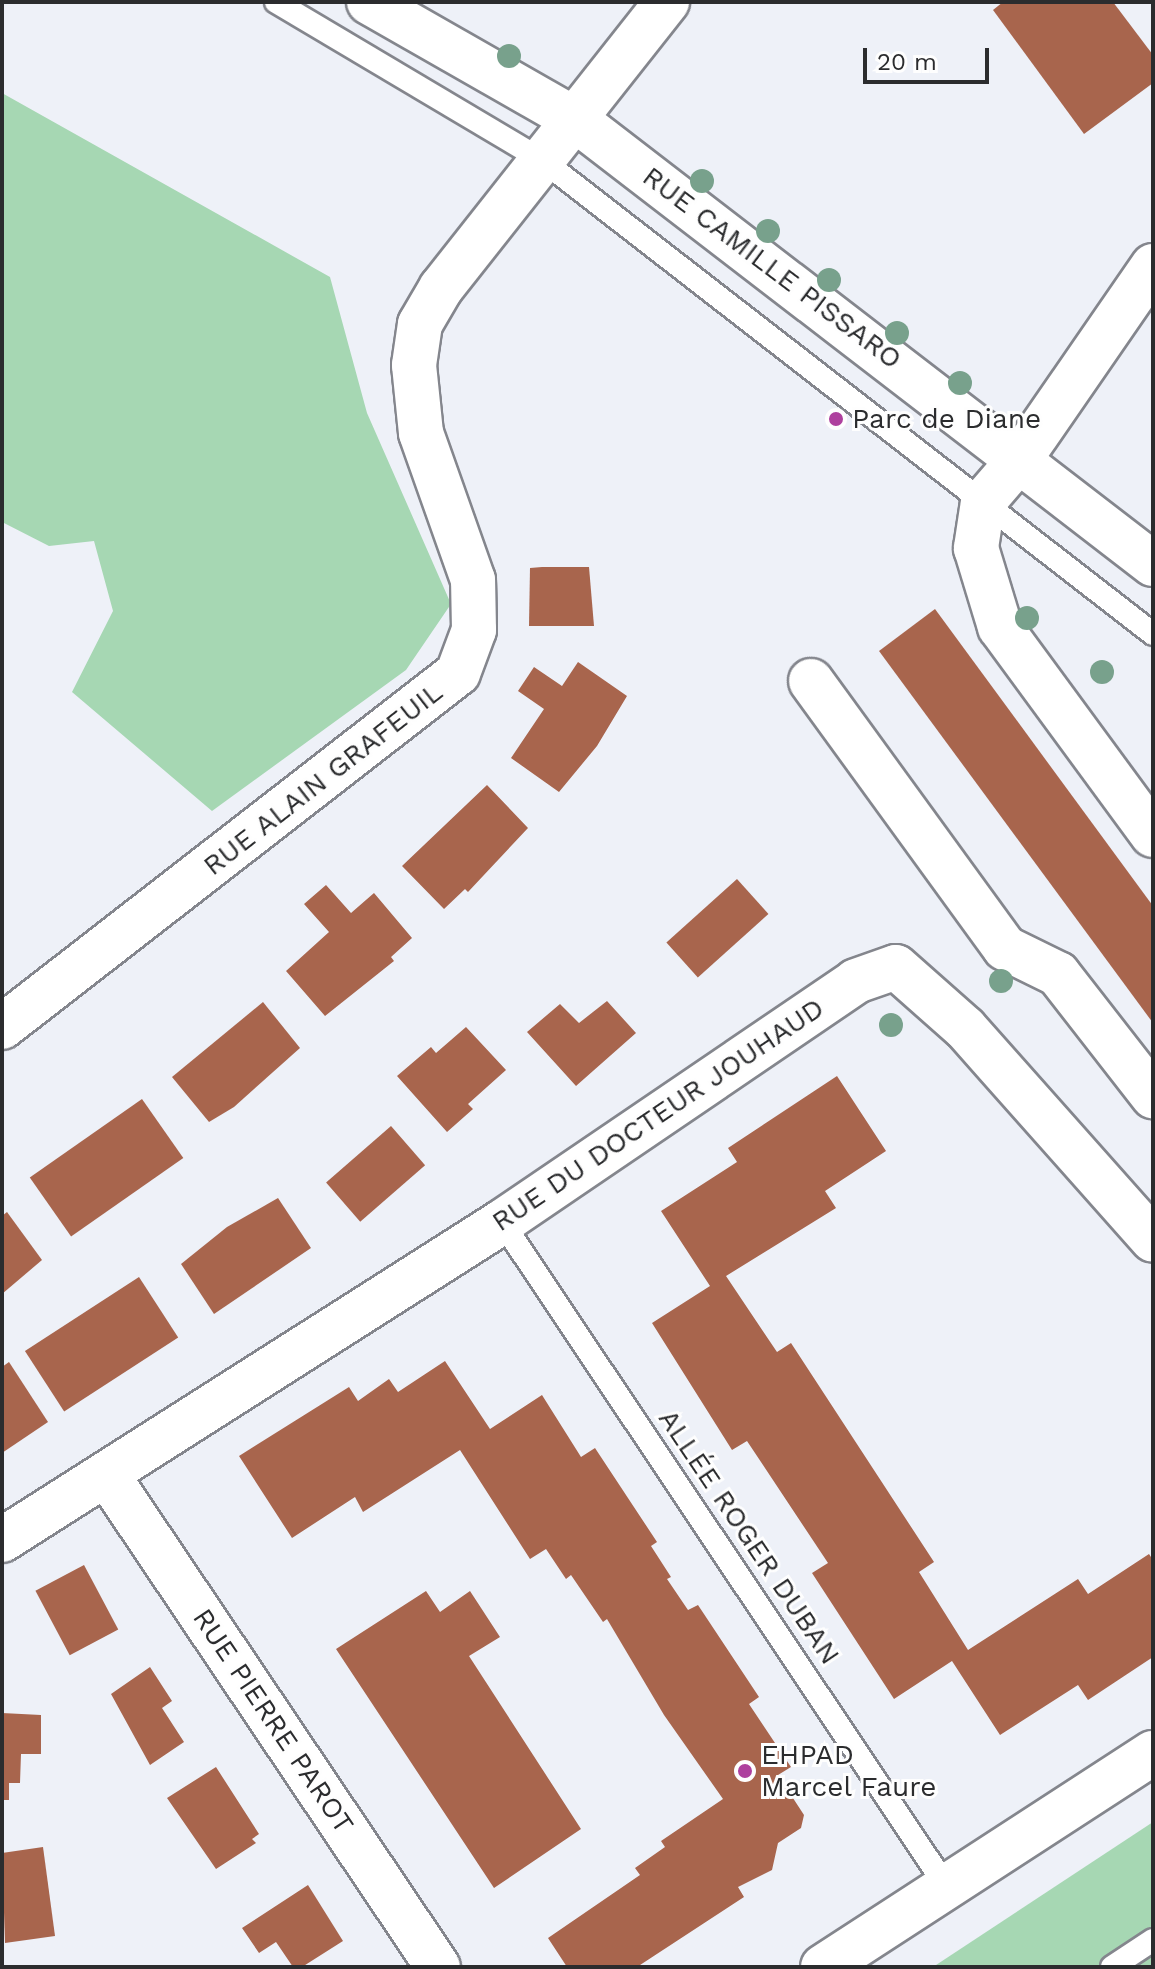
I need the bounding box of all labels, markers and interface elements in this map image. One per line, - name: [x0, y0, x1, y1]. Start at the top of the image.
- scale bar: [867, 32, 993, 82]
- text: 20 m: [877, 48, 937, 76]
- street label: RUE CAMILLE PISSARO: [636, 160, 908, 376]
- place label: Parc de Diane: [852, 402, 1041, 436]
- marker: Parc de Diane: [827, 410, 845, 428]
- street label: RUE ALAIN GRAFEUIL: [196, 675, 450, 883]
- street label: RUE DU DOCTEUR JOUHAUD: [485, 991, 831, 1239]
- street label: ALLÉE ROGER DUBAN: [651, 1403, 847, 1671]
- street label: RUE PIERRE PAROT: [185, 1602, 361, 1840]
- place label: EHPAD Marcel Faure: [761, 1738, 937, 1804]
- marker: EHPAD Marcel Faure: [736, 1762, 754, 1780]

